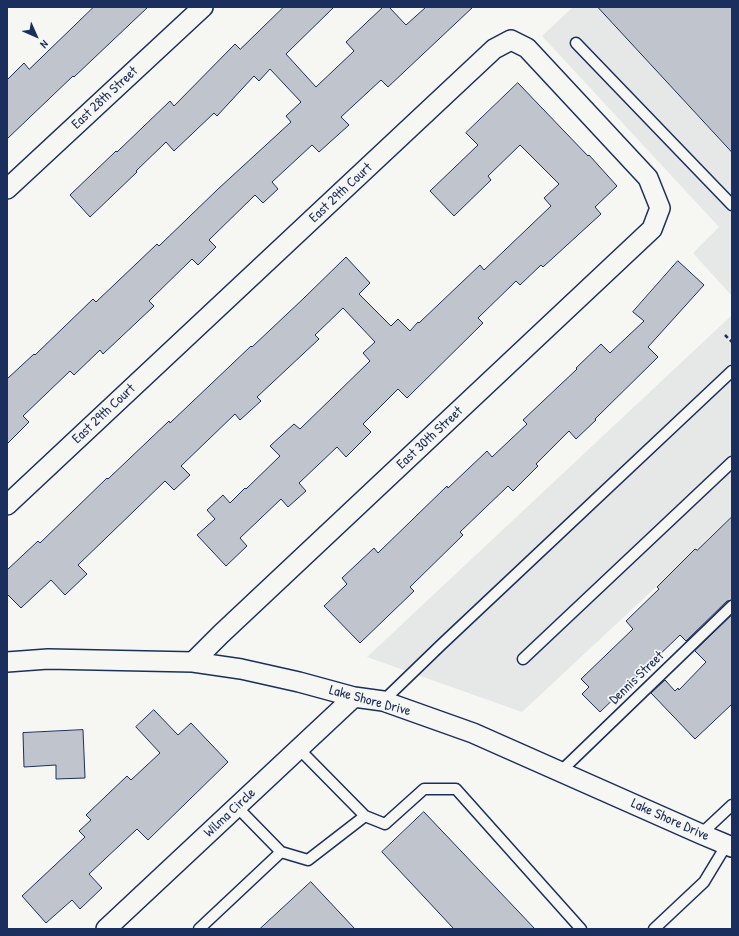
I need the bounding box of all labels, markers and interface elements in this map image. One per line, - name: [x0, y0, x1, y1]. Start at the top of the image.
- north arrow: [16, 16, 56, 56]
- text: N: [37, 37, 52, 52]
- street label: East 28th Street: [68, 63, 142, 133]
- street label: East 29th Court: [306, 160, 376, 226]
- street label: East 29th Court: [69, 381, 139, 447]
- street label: East 30th Street: [393, 403, 467, 473]
- street label: Dennis Street: [606, 648, 668, 708]
- street label: Lake Shore Drive: [327, 682, 413, 720]
- street label: Wilma Circle: [201, 785, 259, 841]
- street label: Lake Shore Drive: [628, 795, 712, 845]

